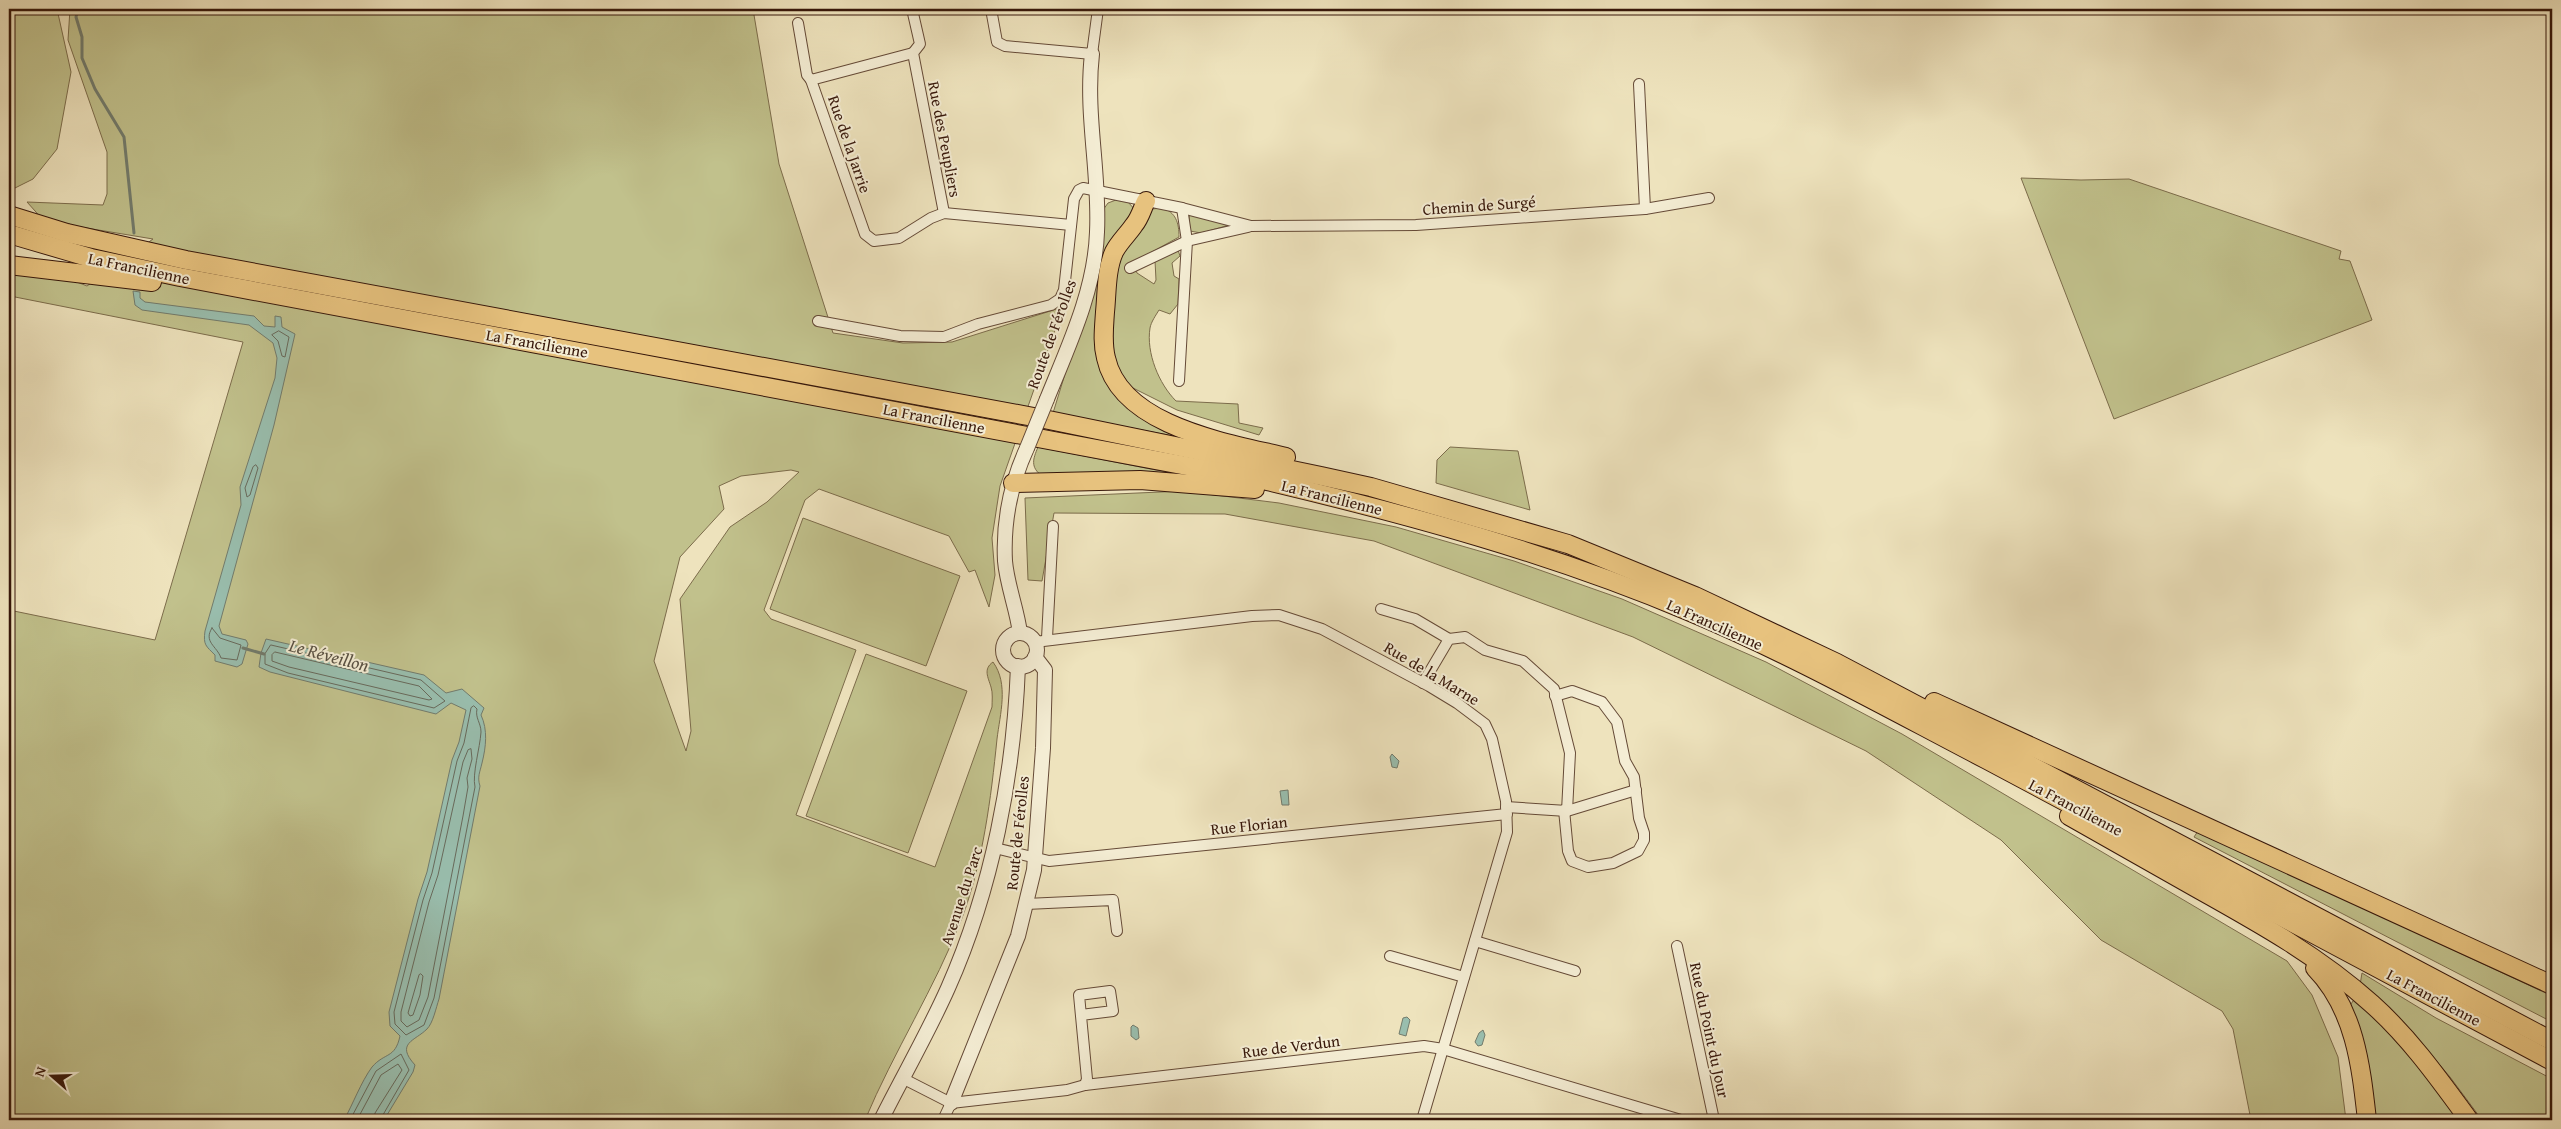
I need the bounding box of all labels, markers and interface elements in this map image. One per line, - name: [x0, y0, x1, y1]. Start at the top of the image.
- street label: Rue des Peupliers: [922, 79, 968, 199]
- street label: Rue de la Jarrie: [822, 92, 878, 196]
- street label: Chemin de Surgé: [1422, 189, 1536, 221]
- street label: La Francilienne: [86, 246, 192, 290]
- street label: Route de Férolles: [1020, 276, 1082, 392]
- street label: La Francilienne: [484, 322, 590, 364]
- street label: La Francilienne: [881, 396, 987, 440]
- street label: La Francilienne: [1279, 473, 1385, 521]
- street label: La Francilienne: [1663, 592, 1767, 656]
- water label: Le Réveillon: [285, 631, 372, 679]
- street label: Rue de la Marne: [1380, 635, 1484, 711]
- street label: La Francilienne: [2025, 772, 2127, 842]
- street label: Route de Férolles: [999, 775, 1035, 891]
- street label: Rue Florian: [1209, 809, 1289, 841]
- street label: Avenue du Parc: [934, 843, 988, 949]
- street label: Rue du Point du Jour: [1684, 960, 1736, 1100]
- street label: La Francilienne: [2383, 962, 2485, 1032]
- street label: Rue de Verdun: [1241, 1028, 1341, 1064]
- north arrow: [28, 1052, 78, 1102]
- text: N: [29, 1063, 51, 1079]

